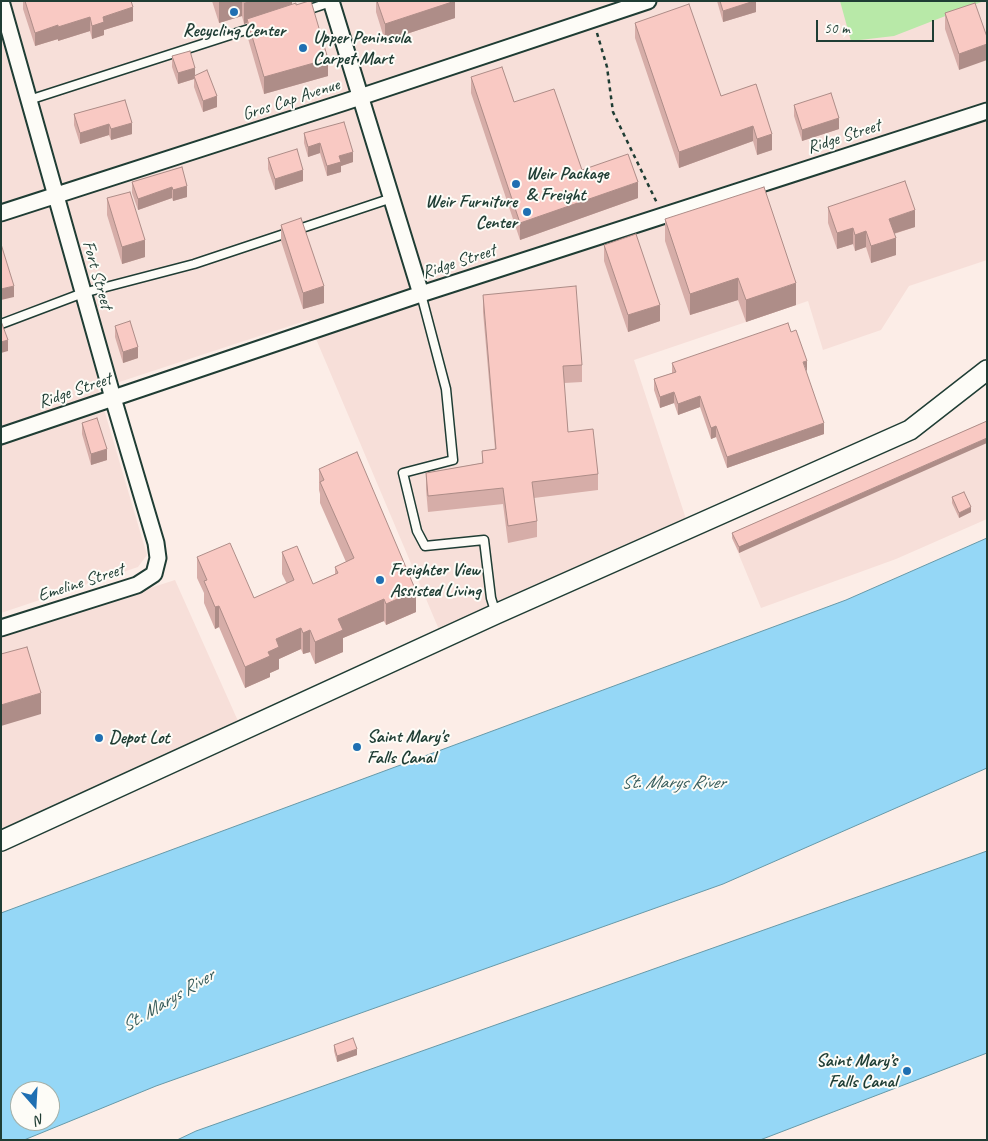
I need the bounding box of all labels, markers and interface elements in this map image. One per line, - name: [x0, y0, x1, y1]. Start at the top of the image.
- marker: Recycling Center: [228, 6, 240, 18]
- scale bar: [818, 10, 936, 42]
- text: 50 m: [824, 19, 850, 38]
- place label: Recycling Center: [183, 20, 285, 42]
- place label: Upper Peninsula Carpet Mart: [313, 27, 411, 70]
- marker: Upper Peninsula Carpet Mart: [297, 42, 309, 54]
- street label: Gros Cap Avenue: [240, 74, 342, 126]
- street label: Ridge Street: [805, 115, 883, 159]
- place label: Weir Package & Freight: [526, 163, 608, 205]
- marker: Weir Package & Freight: [510, 178, 522, 190]
- place label: Weir Furniture Center: [425, 191, 517, 233]
- marker: Weir Furniture Center: [521, 206, 533, 218]
- street label: Fort Street: [77, 238, 117, 312]
- street label: Ridge Street: [420, 240, 498, 284]
- street label: Ridge Street: [36, 368, 114, 414]
- street label: Emeline Street: [35, 559, 127, 607]
- place label: Freighter View Assisted Living: [390, 559, 481, 602]
- marker: Freighter View Assisted Living: [374, 574, 386, 586]
- place label: Saint Mary's Falls Canal: [367, 726, 448, 769]
- place label: Depot Lot: [109, 727, 170, 749]
- marker: Depot Lot: [93, 732, 105, 744]
- marker: Saint Mary's Falls Canal: [351, 741, 363, 753]
- water label: St. Marys River: [621, 772, 725, 794]
- water label: St. Marys River: [118, 964, 218, 1038]
- place label: Saint Mary’s Falls Canal: [816, 1050, 897, 1092]
- marker: Saint Mary’s Falls Canal: [901, 1065, 913, 1077]
- north arrow: [10, 1081, 60, 1131]
- text: N: [33, 1110, 47, 1129]

